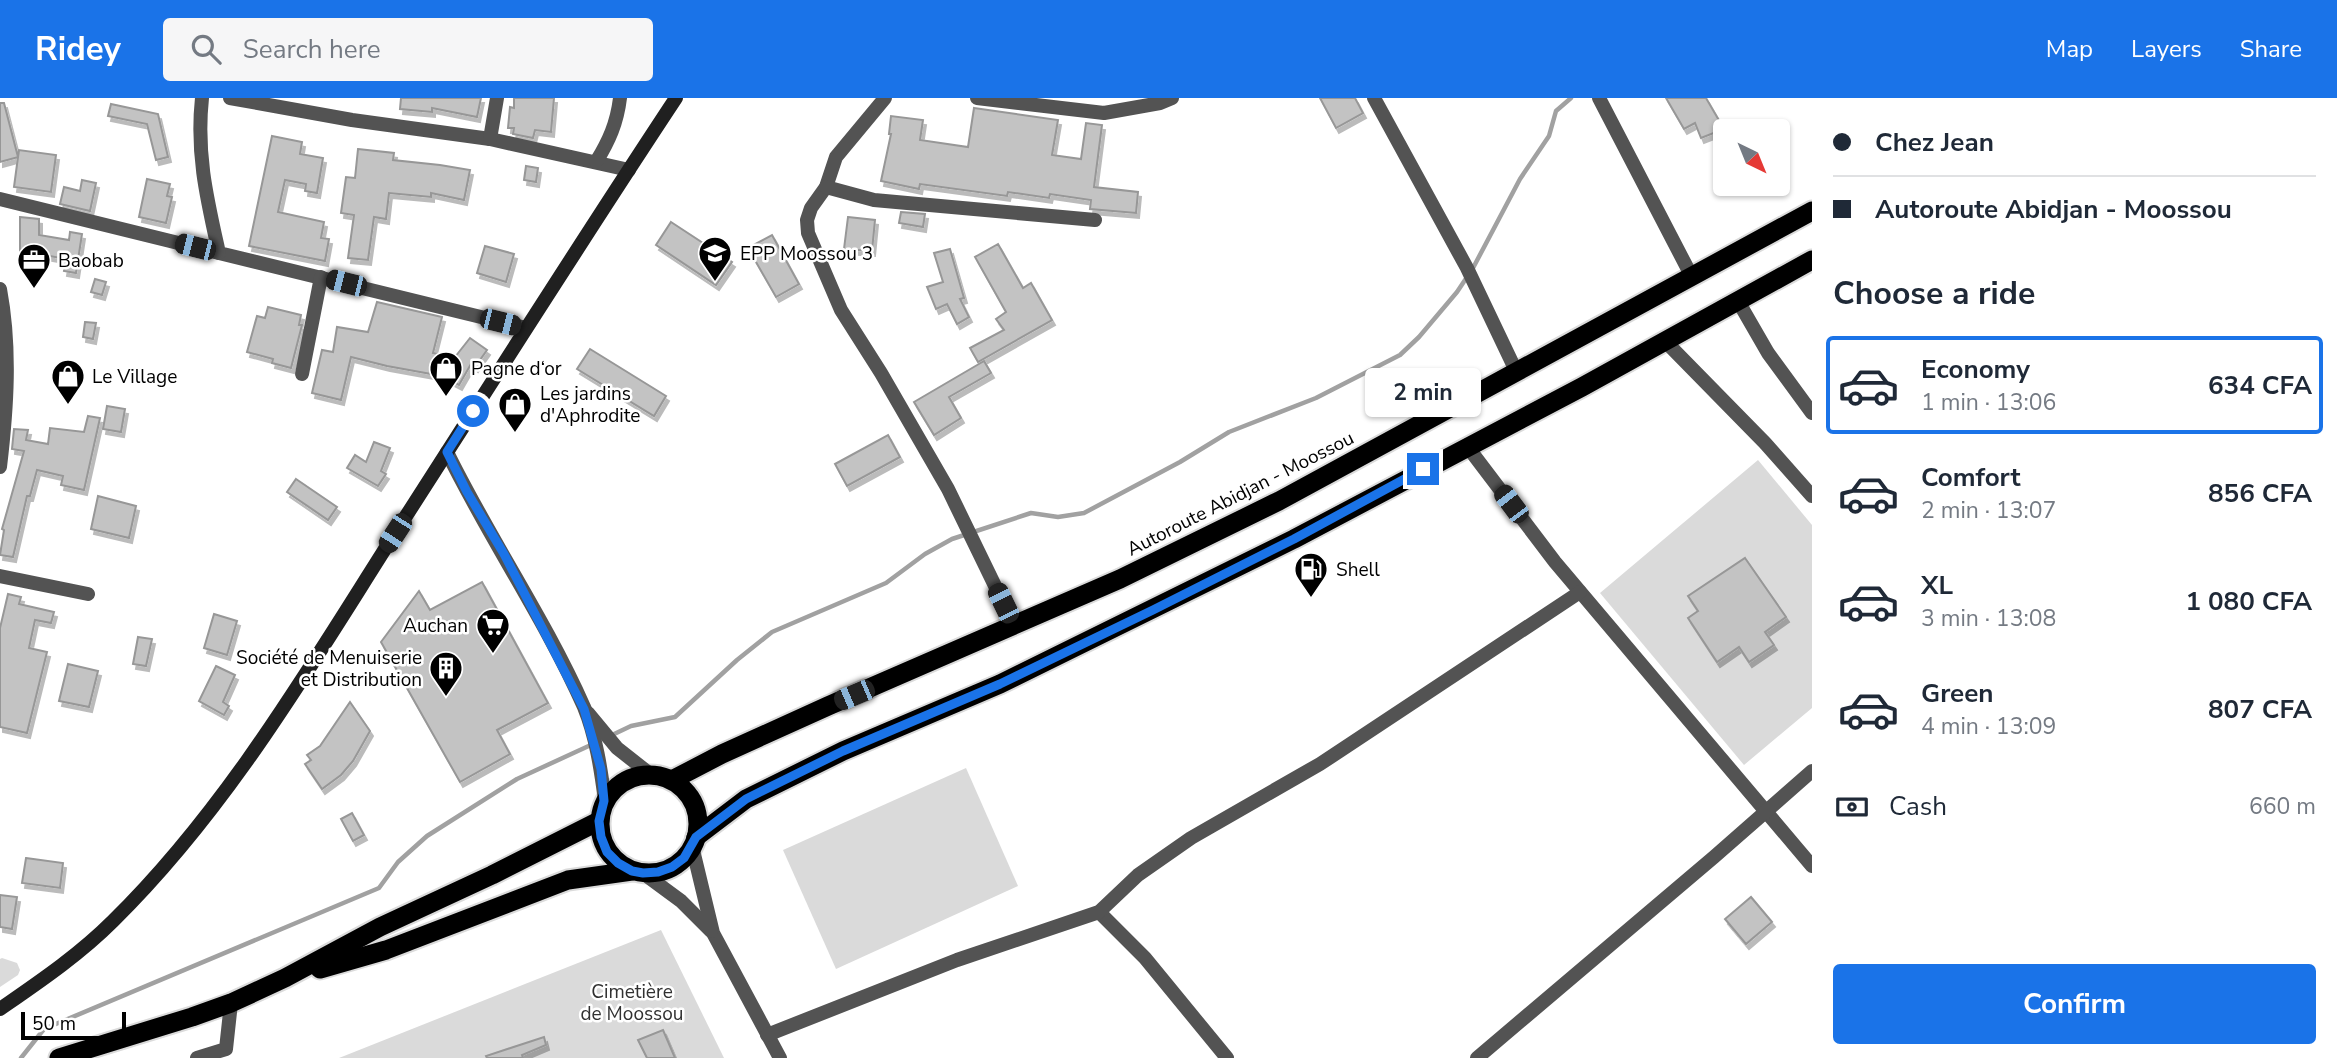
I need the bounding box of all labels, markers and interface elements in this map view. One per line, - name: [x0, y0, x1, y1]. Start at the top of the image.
- search box: [163, 18, 653, 81]
- text: Ridey: [35, 27, 121, 72]
- icon: search: [187, 30, 225, 68]
- text: Search here: [243, 32, 381, 67]
- text: Map: [2046, 33, 2093, 65]
- text: Layers: [2131, 33, 2202, 65]
- text: Share: [2240, 33, 2302, 65]
- north arrow: [1713, 119, 1790, 196]
- map controls: [1713, 119, 1790, 196]
- text: Chez Jean: [1875, 125, 1994, 160]
- text: Autoroute Abidjan - Moossou: [1875, 192, 2232, 227]
- car: [173, 232, 218, 262]
- school or university icon: EPP Moossou 3: [696, 234, 734, 283]
- office icon: Baobab: [15, 241, 53, 290]
- place label: EPP Moossou 3: [740, 241, 873, 267]
- place label: Baobab: [58, 248, 124, 274]
- car: [324, 268, 369, 298]
- text: Choose a ride: [1833, 272, 2035, 315]
- car: [478, 307, 523, 337]
- shop icon: Pagne d‘or: [427, 349, 465, 398]
- text: Economy: [1921, 352, 2030, 387]
- icon: car: [1837, 354, 1900, 417]
- place label: Pagne d‘or: [471, 356, 562, 382]
- shop icon: Le Village: [49, 357, 87, 406]
- place label: Le Village: [92, 364, 177, 390]
- callout: 2 min: [1365, 368, 1481, 416]
- text: 634 CFA: [2208, 368, 2312, 403]
- text: 2 min: [1393, 377, 1453, 408]
- place label: Les jardins d'Aphrodite: [540, 381, 640, 429]
- shop icon: Les jardins d'Aphrodite: [496, 385, 534, 434]
- text: 1 min · 13:06: [1921, 387, 2056, 418]
- route start: [457, 395, 489, 427]
- street label: Autoroute Abidjan - Moossou: [1122, 425, 1358, 563]
- route end: [1407, 453, 1439, 485]
- text: Comfort: [1921, 460, 2021, 495]
- icon: car: [1837, 462, 1900, 525]
- text: 856 CFA: [2208, 476, 2312, 511]
- car: [1490, 481, 1533, 527]
- text: 2 min · 13:07: [1921, 495, 2056, 526]
- car: [375, 510, 416, 556]
- fuel station icon: Shell: [1292, 550, 1330, 599]
- place label: Shell: [1336, 557, 1380, 583]
- text: XL: [1921, 568, 1953, 603]
- icon: car: [1837, 570, 1900, 633]
- car: [985, 580, 1022, 626]
- text: 1 080 CFA: [2185, 584, 2312, 619]
- text: 3 min · 13:08: [1921, 603, 2056, 634]
- supermarket icon: Auchan: [474, 606, 512, 655]
- place label: Auchan: [403, 613, 468, 639]
- place label: Société de Menuiserie et Distribution: [236, 645, 422, 693]
- building icon: Société de Menuiserie et Distribution: [427, 649, 465, 698]
- text: Green: [1921, 676, 1994, 711]
- car: [831, 677, 878, 713]
- icon: car: [1837, 678, 1900, 741]
- text: 807 CFA: [2208, 692, 2312, 727]
- text: 4 min · 13:09: [1921, 711, 2056, 742]
- icon: cash: [1833, 788, 1871, 826]
- text: Cash: [1889, 789, 1947, 824]
- text: 660 m: [2249, 791, 2316, 822]
- button: Confirm: [1833, 964, 2316, 1044]
- park label: Cimetière de Moossou: [581, 979, 683, 1027]
- scale bar: [21, 1009, 126, 1041]
- text: 50 m: [32, 1011, 76, 1037]

